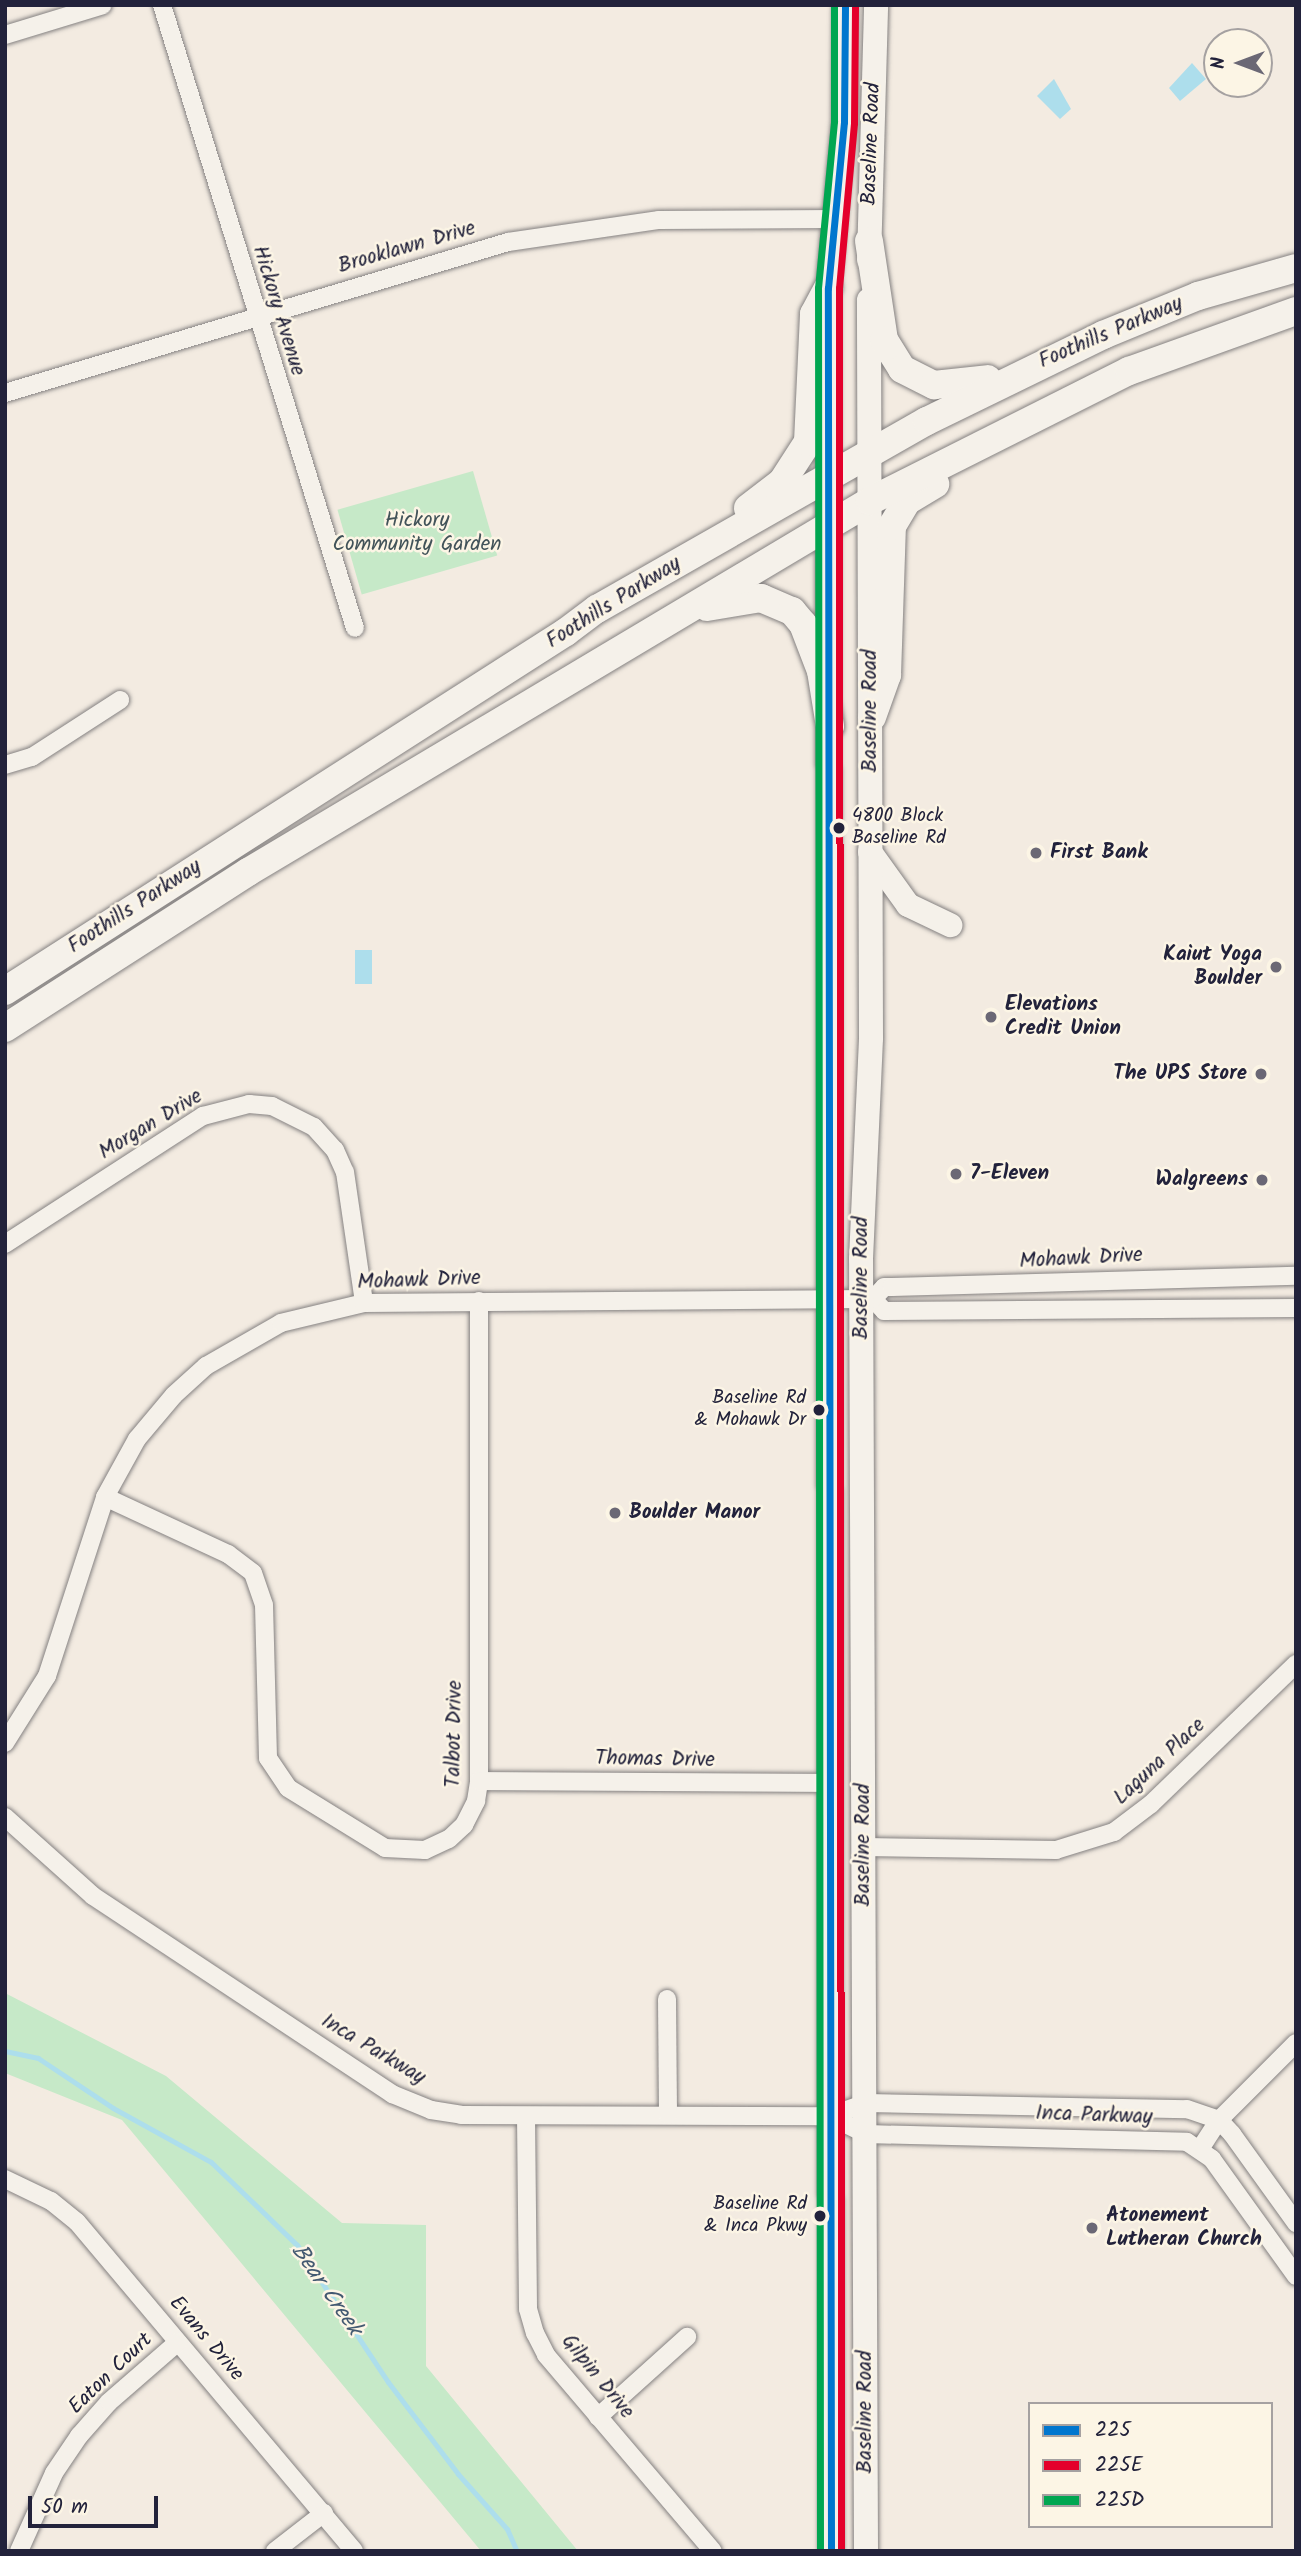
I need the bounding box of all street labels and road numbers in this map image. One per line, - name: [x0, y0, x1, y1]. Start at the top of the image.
- street label: Baseline Road: [857, 82, 887, 206]
- street label: Brooklawn Drive: [335, 216, 479, 280]
- street label: Hickory Avenue: [246, 243, 310, 379]
- street label: Foothills Parkway: [1035, 291, 1187, 375]
- street label: Foothills Parkway: [542, 552, 686, 654]
- street label: Baseline Road: [858, 650, 884, 772]
- street label: Foothills Parkway: [64, 855, 206, 959]
- street label: Morgan Drive: [95, 1084, 207, 1166]
- street label: Baseline Road: [849, 1217, 875, 1339]
- street label: Mohawk Drive: [1019, 1243, 1143, 1275]
- street label: Mohawk Drive: [357, 1266, 481, 1296]
- street label: Talbot Drive: [441, 1680, 469, 1788]
- street label: Laguna Place: [1109, 1713, 1211, 1811]
- street label: Thomas Drive: [595, 1746, 715, 1774]
- street label: Baseline Road: [851, 1784, 877, 1906]
- street label: Inca Parkway: [316, 2009, 430, 2091]
- street label: Inca Parkway: [1035, 2101, 1153, 2131]
- street label: Evans Drive: [163, 2291, 249, 2387]
- street label: Eaton Court: [64, 2328, 158, 2420]
- street label: Gilpin Drive: [555, 2330, 639, 2424]
- street label: Baseline Road: [853, 2351, 879, 2473]

